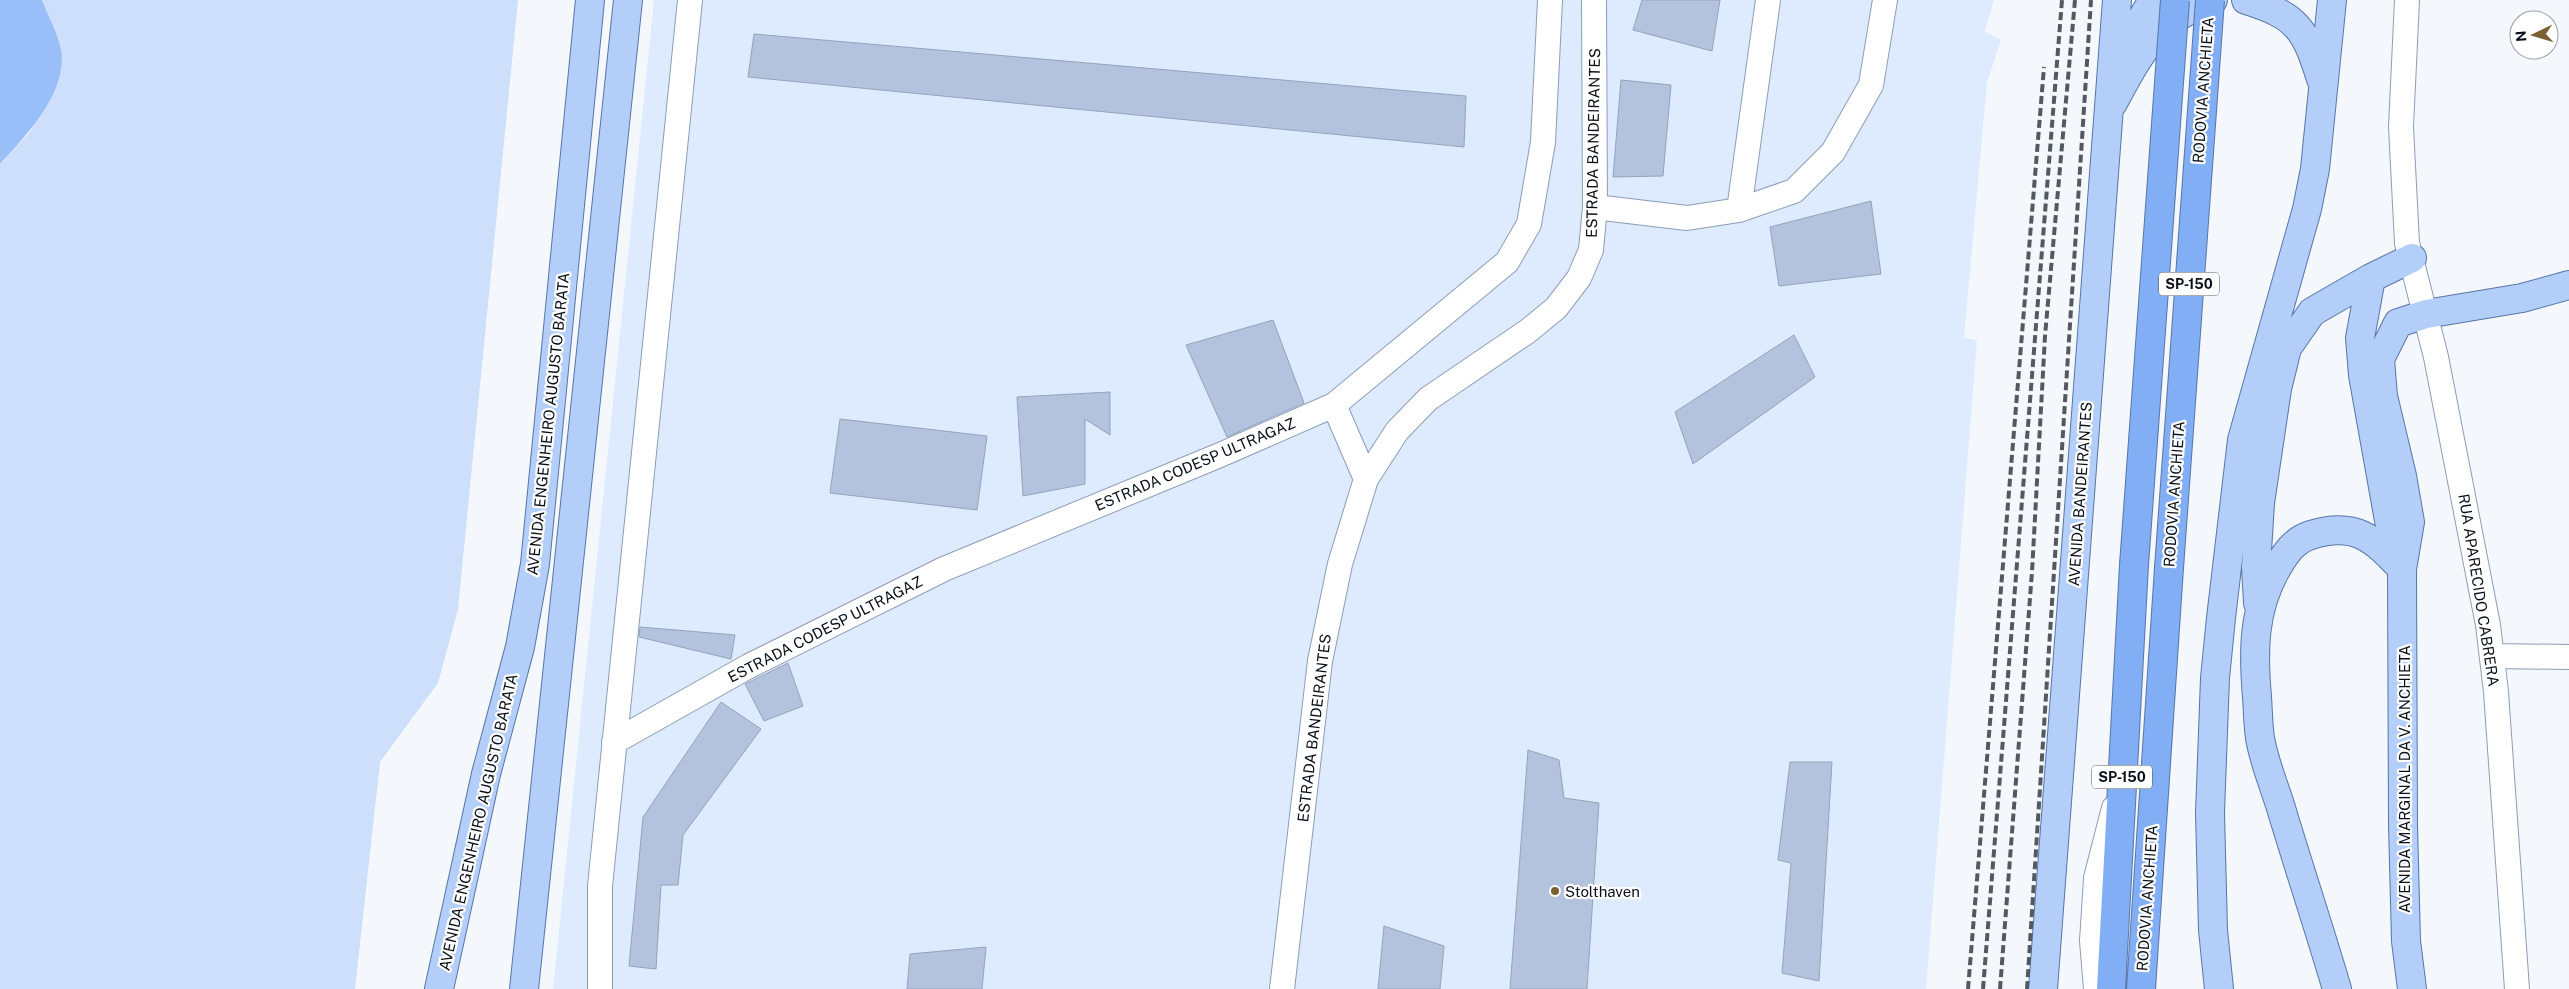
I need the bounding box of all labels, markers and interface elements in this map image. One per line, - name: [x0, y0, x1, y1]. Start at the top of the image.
- north arrow: [2509, 10, 2559, 60]
- street label: RODOVIA ANCHIETA: [2189, 16, 2217, 164]
- text: N: [2513, 30, 2529, 42]
- street label: ESTRADA BANDEIRANTES: [1583, 48, 1603, 238]
- street label: AVENIDA ENGENHEIRO AUGUSTO BARATA: [524, 271, 572, 576]
- road number: SP-150: [2159, 272, 2219, 296]
- street label: AVENIDA BANDEIRANTES: [2065, 401, 2095, 587]
- street label: ESTRADA CODESP ULTRAGAZ: [1092, 414, 1298, 514]
- street label: RODOVIA ANCHIETA: [2160, 420, 2188, 568]
- street label: RUA APARECIDO CABRERA: [2455, 493, 2503, 688]
- street label: ESTRADA CODESP ULTRAGAZ: [725, 572, 925, 686]
- street label: ESTRADA BANDEIRANTES: [1294, 633, 1334, 823]
- street label: AVENIDA MARGINAL DA V. ANCHIETA: [2396, 645, 2413, 913]
- street label: AVENIDA ENGENHEIRO AUGUSTO BARATA: [435, 672, 521, 972]
- road number: SP-150: [2092, 766, 2152, 789]
- street label: RODOVIA ANCHIETA: [2133, 824, 2161, 972]
- place label: Stolthaven: [1565, 883, 1640, 900]
- marker: Stolthaven: [1549, 885, 1561, 897]

